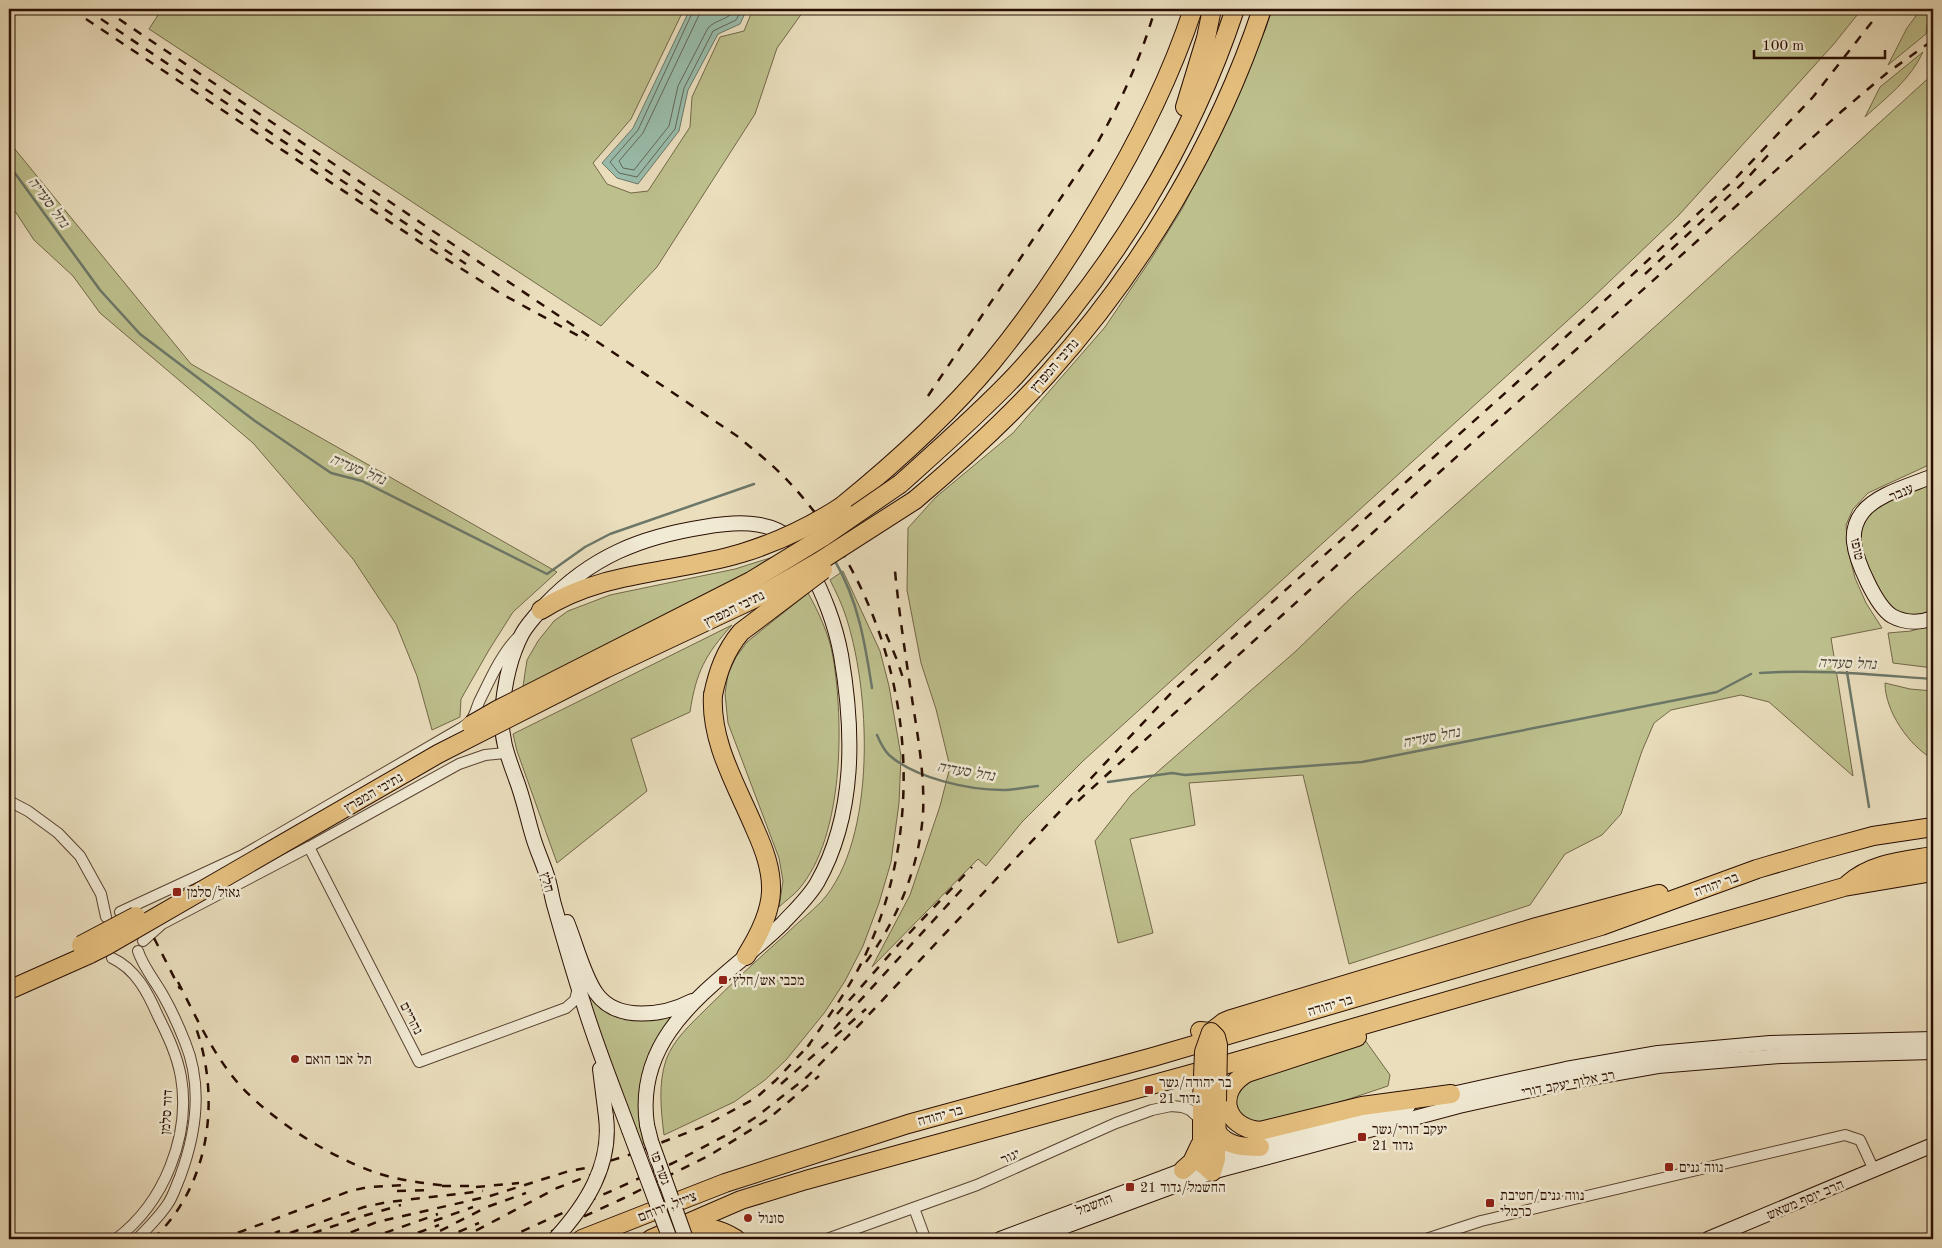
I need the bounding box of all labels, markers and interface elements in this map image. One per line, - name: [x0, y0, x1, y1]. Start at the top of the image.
- scale bar: [1754, 28, 1886, 60]
- text: 100 m: [1762, 39, 1804, 54]
- water label: נחל סעדיה: [25, 174, 72, 232]
- street label: נתיבי המפרץ: [1028, 336, 1081, 395]
- water label: נחל סעדיה: [328, 451, 388, 489]
- street label: ענבר: [1887, 481, 1916, 504]
- street label: טופז: [1848, 537, 1866, 561]
- street label: נתיבי המפרץ: [702, 588, 767, 630]
- water label: נחל סעדיה: [1818, 655, 1877, 673]
- water label: נחל סעדיה: [1401, 724, 1462, 751]
- water label: נחל סעדיה: [936, 759, 997, 785]
- street label: נתיבי המפרץ: [342, 770, 405, 815]
- street label: חלץ: [538, 870, 557, 894]
- street label: בר יהודה: [1692, 870, 1741, 899]
- place label: גאזל/סלמן: [187, 885, 241, 900]
- marker: גאזל/סלמן: [171, 886, 183, 898]
- place label: מכבי אש/חלץ: [733, 973, 804, 988]
- marker: מכבי אש/חלץ: [717, 974, 729, 986]
- street label: בר יהודה: [1306, 993, 1355, 1019]
- street label: נהריים: [397, 1000, 425, 1037]
- place label: תל אבו הואם: [305, 1052, 372, 1067]
- marker: תל אבו הואם: [289, 1053, 301, 1065]
- street label: רב אלוף יעקב דורי: [1520, 1067, 1616, 1100]
- place label: בר יהודה/גשר גדוד 21: [1159, 1076, 1232, 1106]
- marker: בר יהודה/גשר גדוד 21: [1143, 1084, 1155, 1096]
- street label: דוד סלמן: [157, 1089, 176, 1135]
- street label: בר יהודה: [916, 1103, 965, 1129]
- place label: יעקב דורי/גשר גדוד 21: [1372, 1123, 1447, 1153]
- marker: יעקב דורי/גשר גדוד 21: [1356, 1131, 1368, 1143]
- street label: יגור: [999, 1147, 1022, 1167]
- street label: גשר פז: [648, 1150, 673, 1187]
- marker: נווה גנים: [1663, 1161, 1675, 1173]
- place label: נווה גנים: [1679, 1161, 1724, 1175]
- street label: הרב יוסף משאש: [1765, 1177, 1846, 1222]
- place label: החשמל/גדוד 21: [1140, 1180, 1226, 1195]
- marker: החשמל/גדוד 21: [1124, 1181, 1136, 1193]
- street label: צייזל, ירוחם: [636, 1188, 699, 1225]
- place label: נווה גנים/חטיבת כרמלי: [1500, 1189, 1584, 1219]
- street label: החשמל: [1074, 1191, 1115, 1218]
- marker: נווה גנים/חטיבת כרמלי: [1484, 1197, 1496, 1209]
- place label: סונול: [758, 1211, 784, 1226]
- marker: סונול: [742, 1212, 754, 1224]

